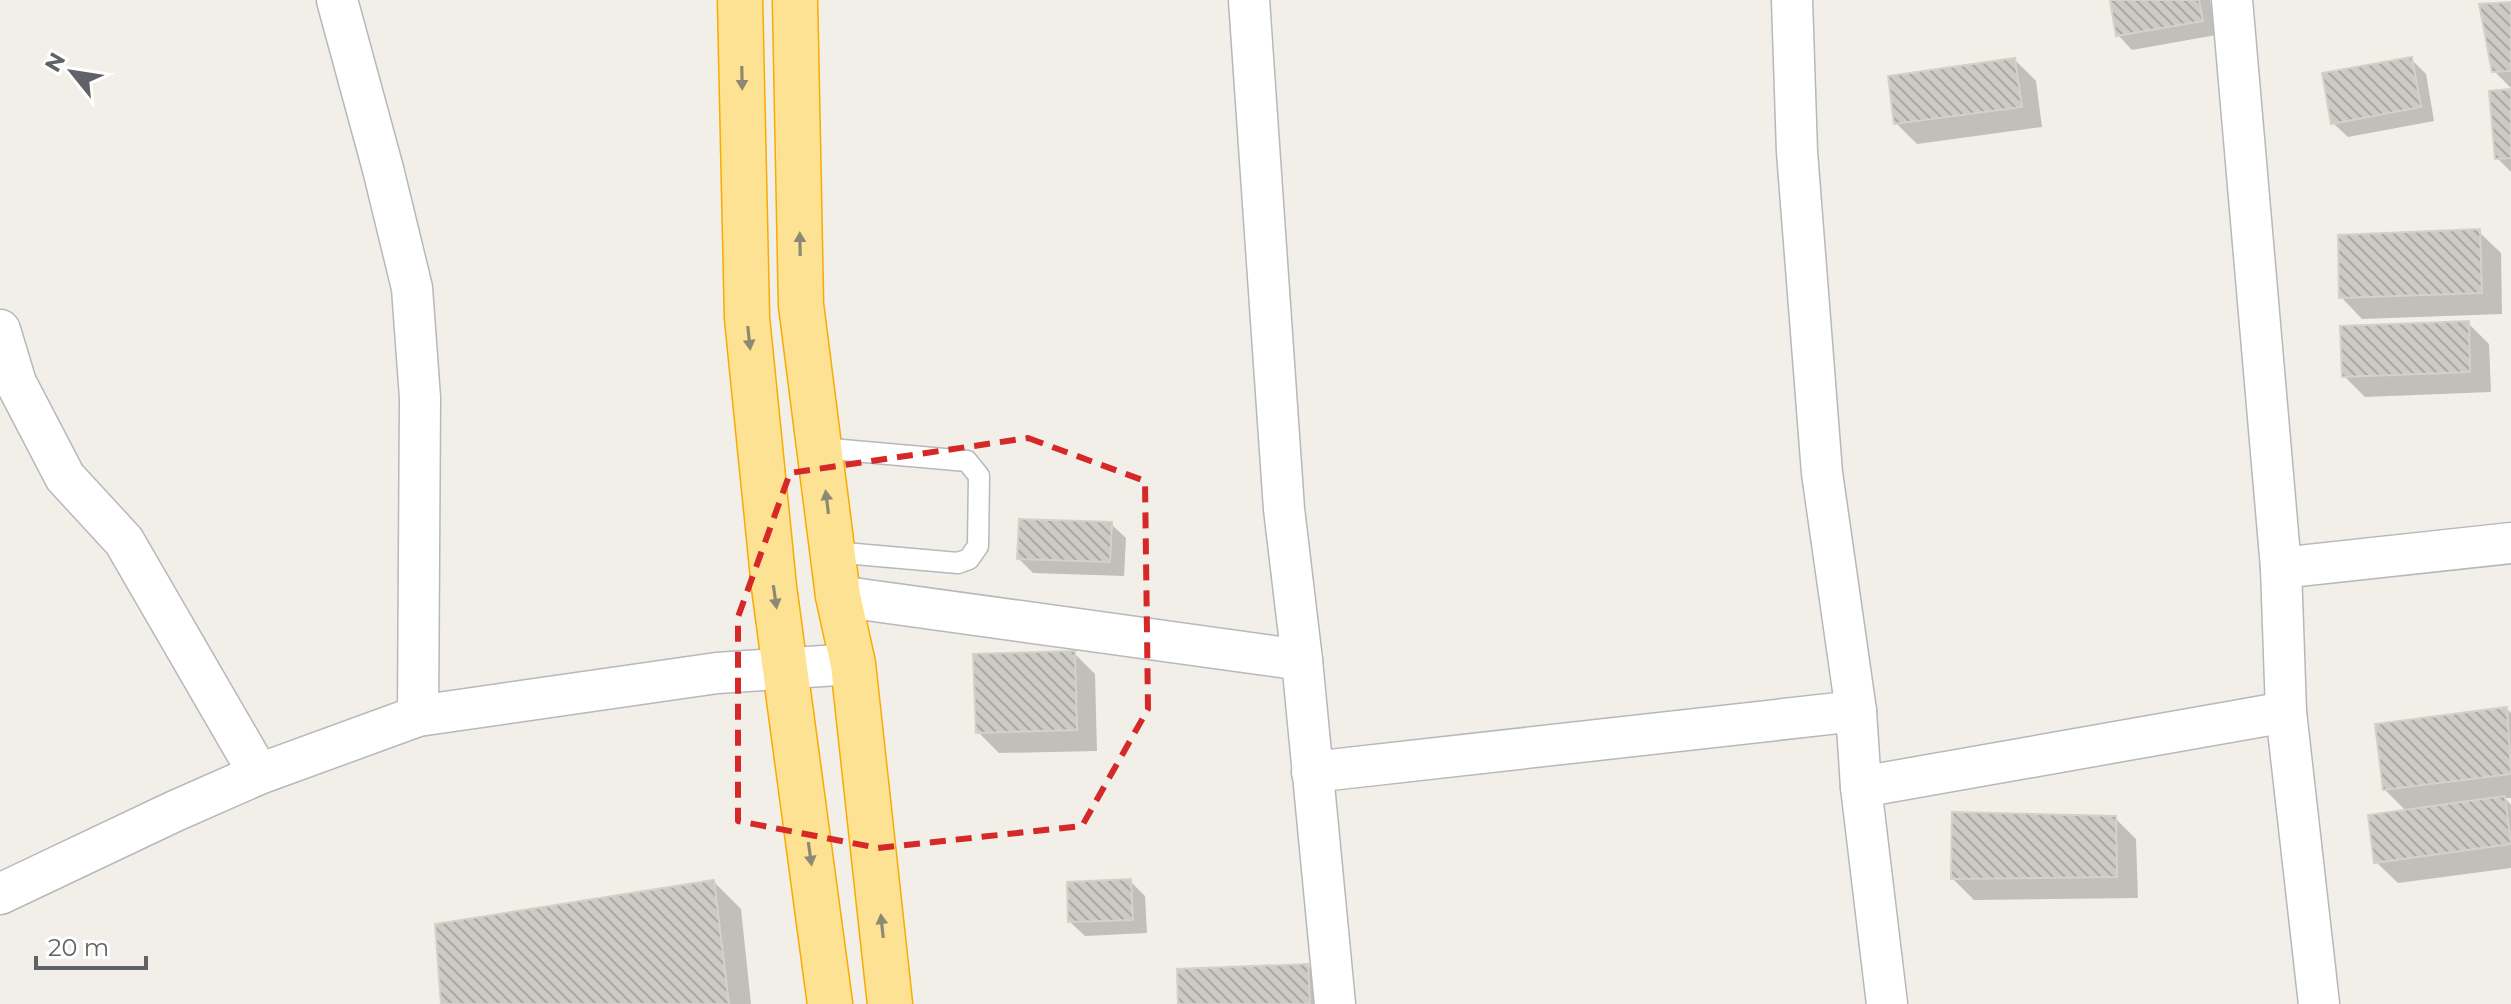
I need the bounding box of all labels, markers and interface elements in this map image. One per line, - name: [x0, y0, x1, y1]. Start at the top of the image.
- north arrow: [32, 32, 112, 112]
- text: N: [39, 48, 71, 77]
- one-way arrow: [736, 66, 748, 91]
- one-way arrow: [794, 231, 806, 256]
- one-way arrow: [743, 326, 756, 351]
- one-way arrow: [820, 489, 833, 514]
- one-way arrow: [769, 584, 782, 609]
- one-way arrow: [804, 842, 817, 867]
- one-way arrow: [875, 914, 888, 939]
- scale bar: [36, 920, 146, 970]
- text: 20 m: [48, 933, 109, 962]

